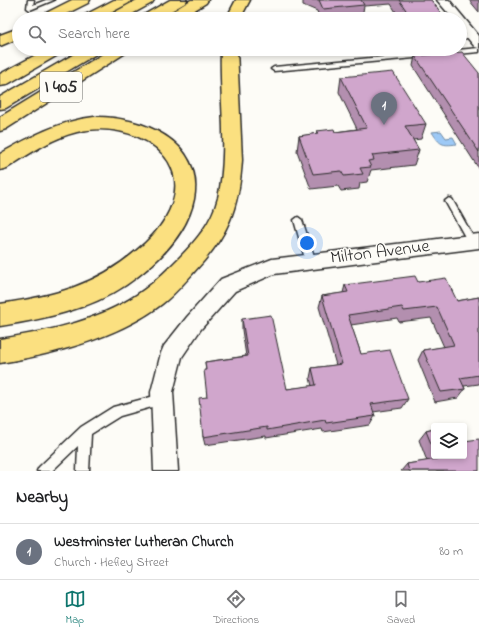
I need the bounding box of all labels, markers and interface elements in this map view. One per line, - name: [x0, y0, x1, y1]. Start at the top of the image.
- search box: [12, 12, 467, 56]
- icon: search: [26, 23, 48, 45]
- text: Search here: [58, 23, 130, 45]
- road number: I 405: [40, 72, 82, 102]
- pin: 1: [371, 92, 397, 125]
- your location: [297, 233, 317, 253]
- street label: Milton Avenue: [329, 234, 432, 272]
- map controls: [431, 423, 467, 459]
- button: layers: [431, 423, 467, 459]
- text: Nearby: [16, 485, 68, 510]
- text: Westminster Lutheran Church: [54, 531, 234, 553]
- text: 1: [27, 542, 31, 561]
- text: 80 m: [439, 542, 463, 561]
- text: Church · Hefley Street: [54, 553, 169, 572]
- tab: Map: [64, 588, 86, 628]
- tab: Directions: [213, 588, 259, 628]
- tab: Saved: [387, 588, 415, 628]

